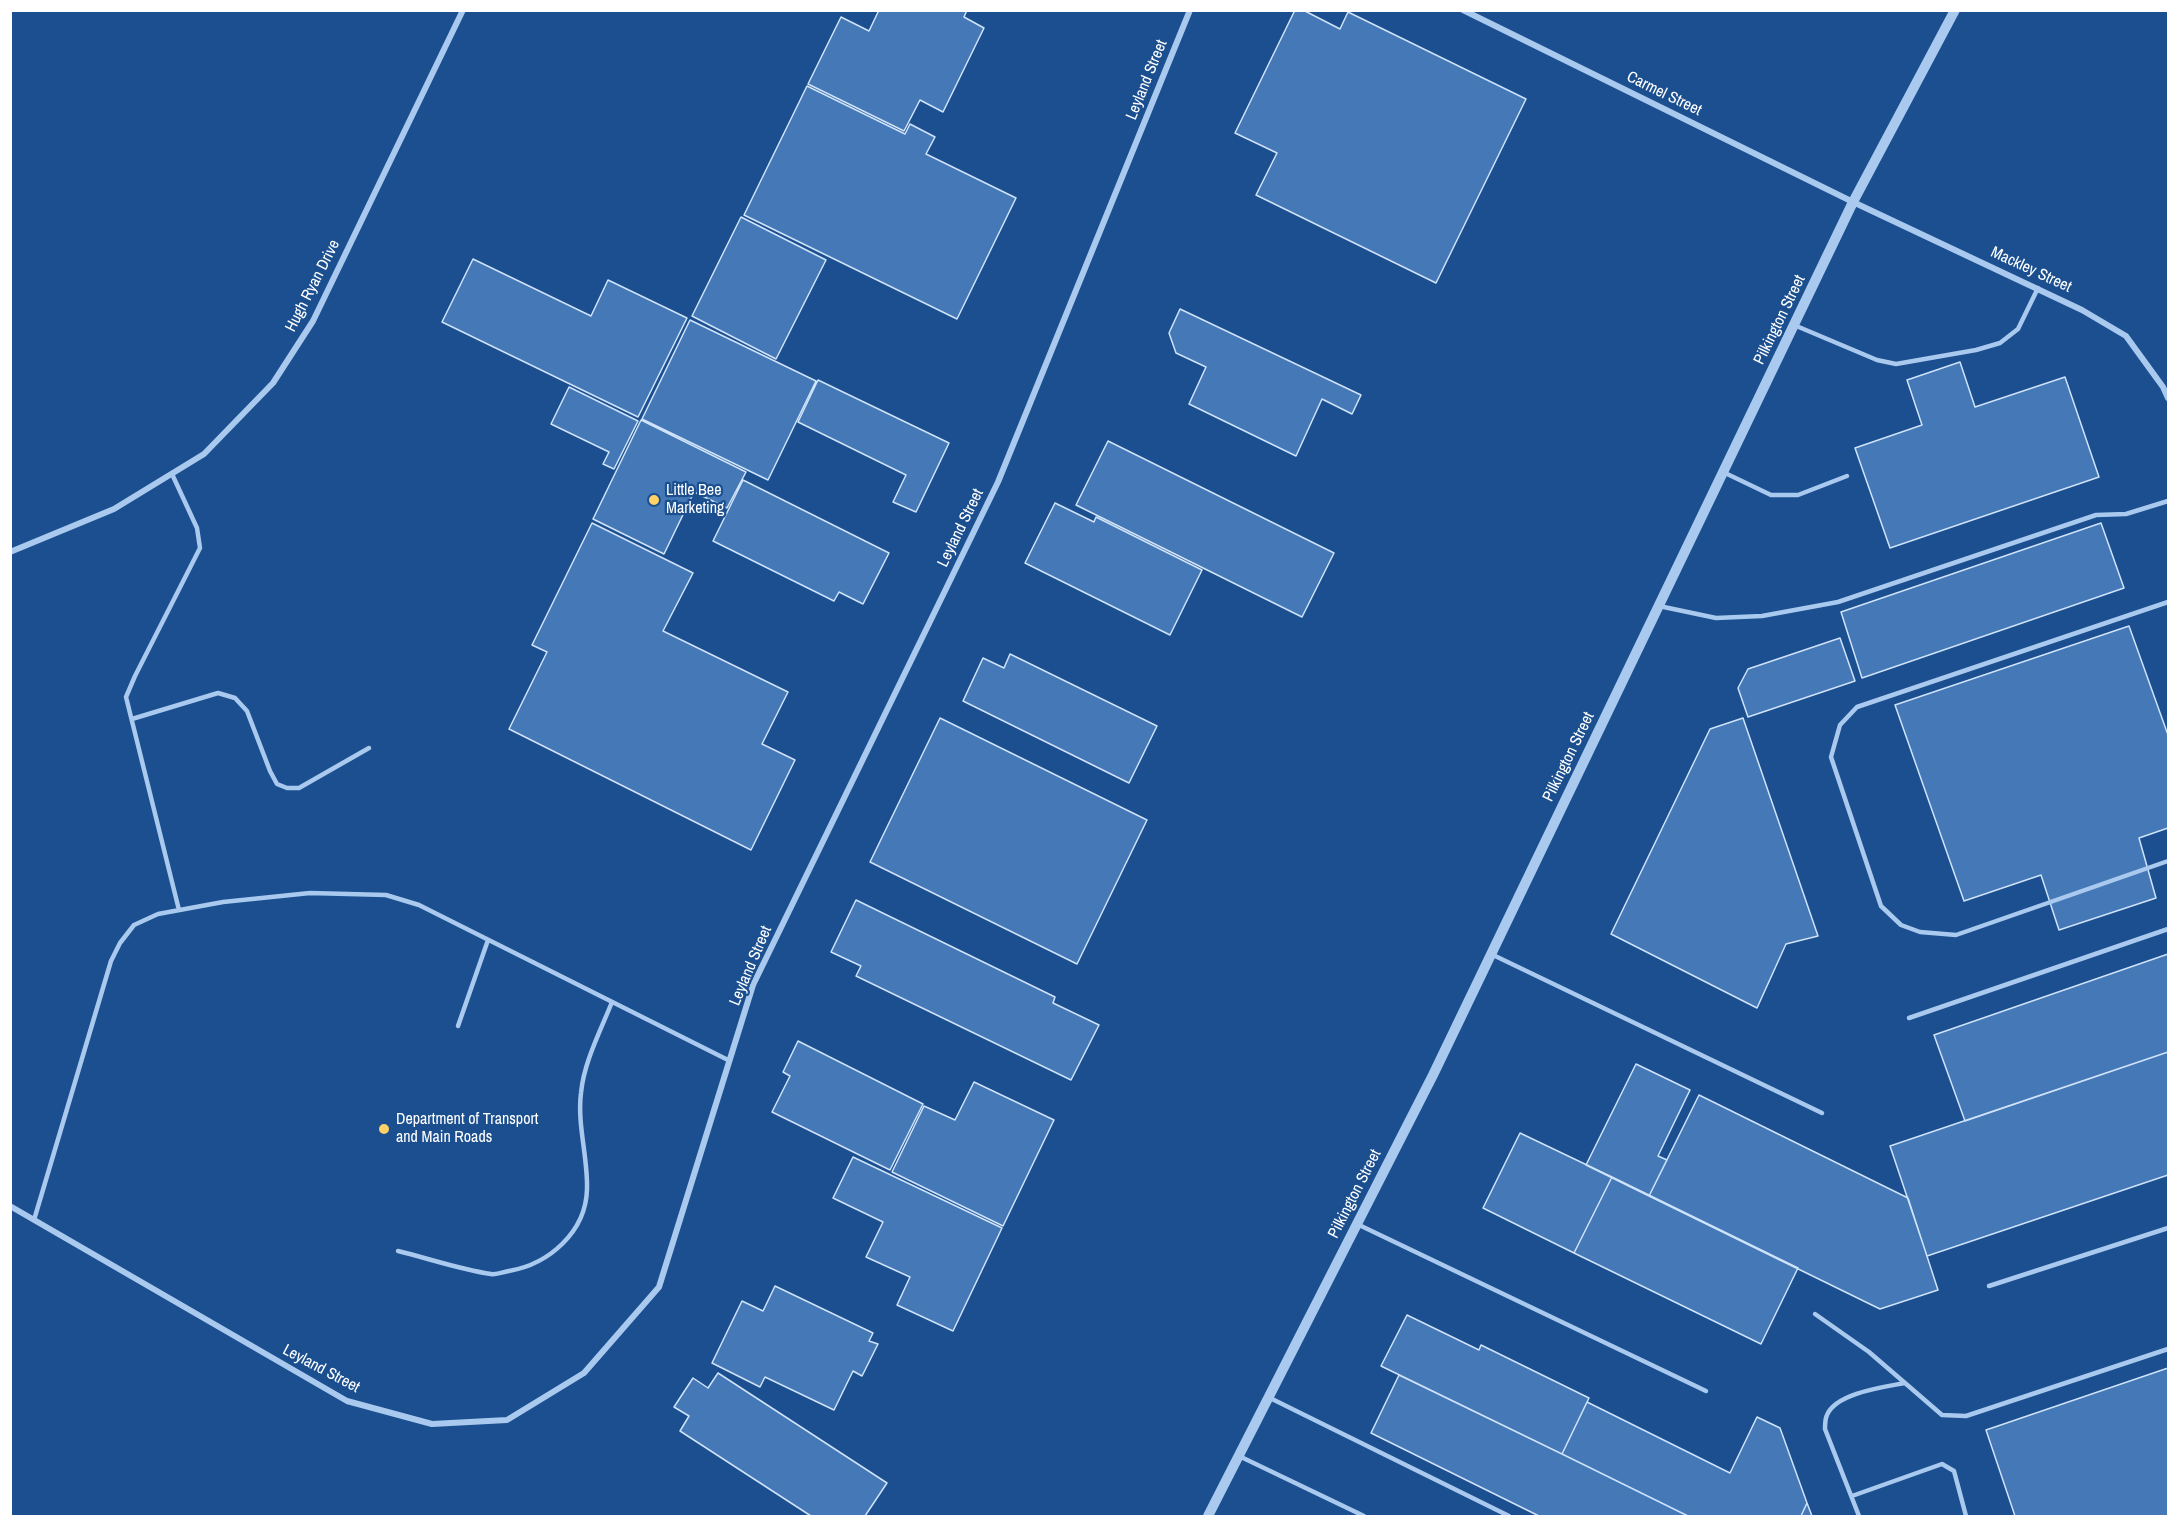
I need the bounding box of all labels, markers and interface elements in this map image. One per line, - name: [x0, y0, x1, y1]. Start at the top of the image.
- street label: Leyland Street: [1122, 37, 1172, 123]
- street label: Carmel Street: [1623, 68, 1705, 120]
- street label: Hugh Ryan Drive: [282, 237, 344, 335]
- street label: Mackley Street: [1988, 243, 2074, 297]
- street label: Pilkington Street: [1750, 272, 1810, 368]
- place label: Little Bee Marketing: [666, 481, 724, 519]
- street label: Leyland Street: [934, 486, 988, 570]
- marker: Little Bee Marketing: [647, 493, 661, 507]
- street label: Pilkington Street: [1539, 709, 1599, 805]
- street label: Leyland Street: [726, 923, 776, 1009]
- place label: Department of Transport and Main Roads: [396, 1110, 538, 1148]
- marker: Department of Transport and Main Roads: [377, 1122, 391, 1136]
- street label: Pilkington Street: [1324, 1146, 1386, 1242]
- street label: Leyland Street: [279, 1341, 363, 1397]

